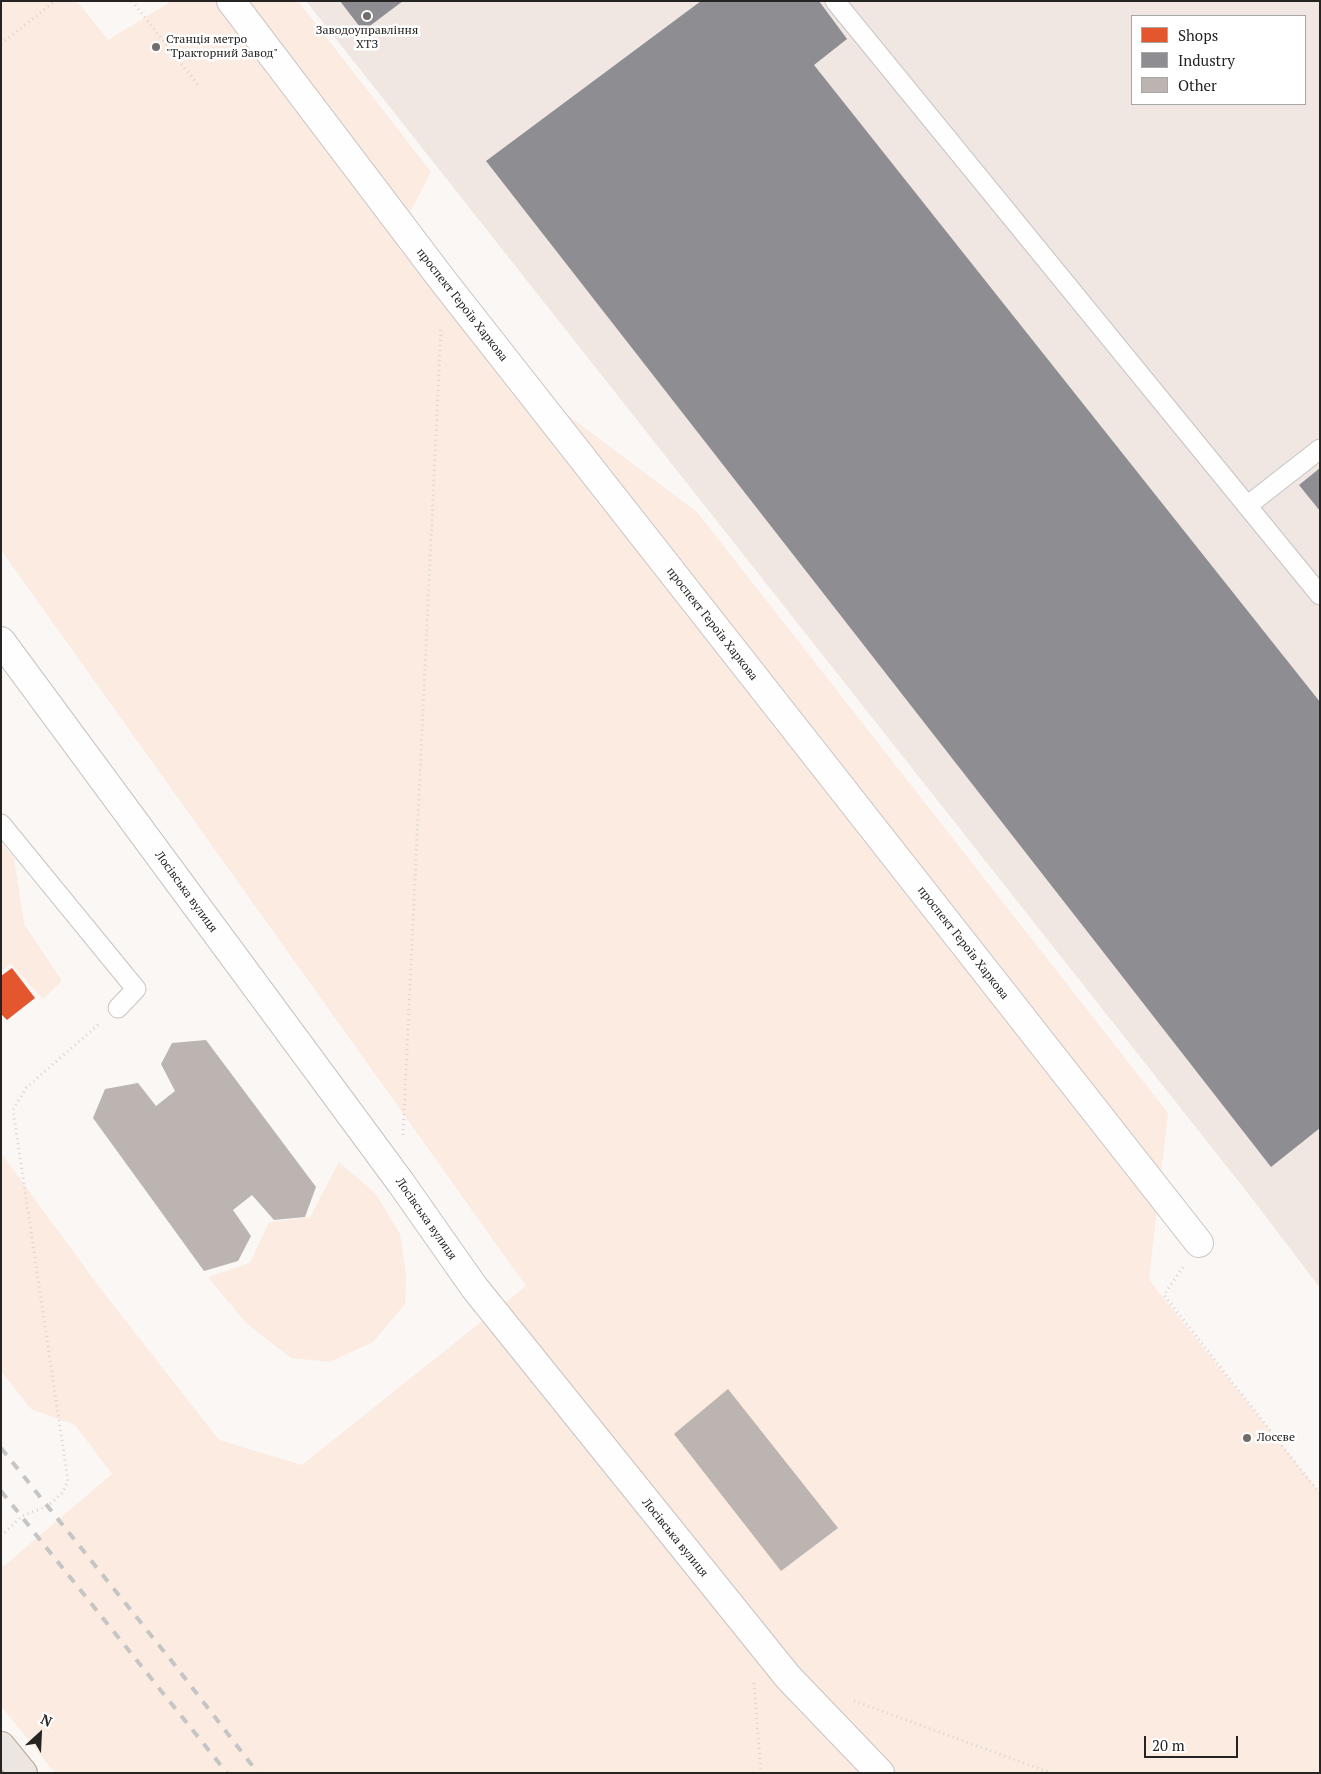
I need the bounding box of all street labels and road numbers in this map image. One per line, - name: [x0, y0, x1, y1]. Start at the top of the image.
- street label: проспект Героїв Харкова: [413, 246, 511, 364]
- street label: проспект Героїв Харкова: [663, 565, 761, 683]
- street label: Лосівська вулиця: [152, 849, 220, 935]
- street label: проспект Героїв Харкова: [914, 884, 1012, 1002]
- street label: Лосівська вулиця: [392, 1175, 460, 1263]
- street label: Лосівська вулиця: [639, 1496, 711, 1580]

